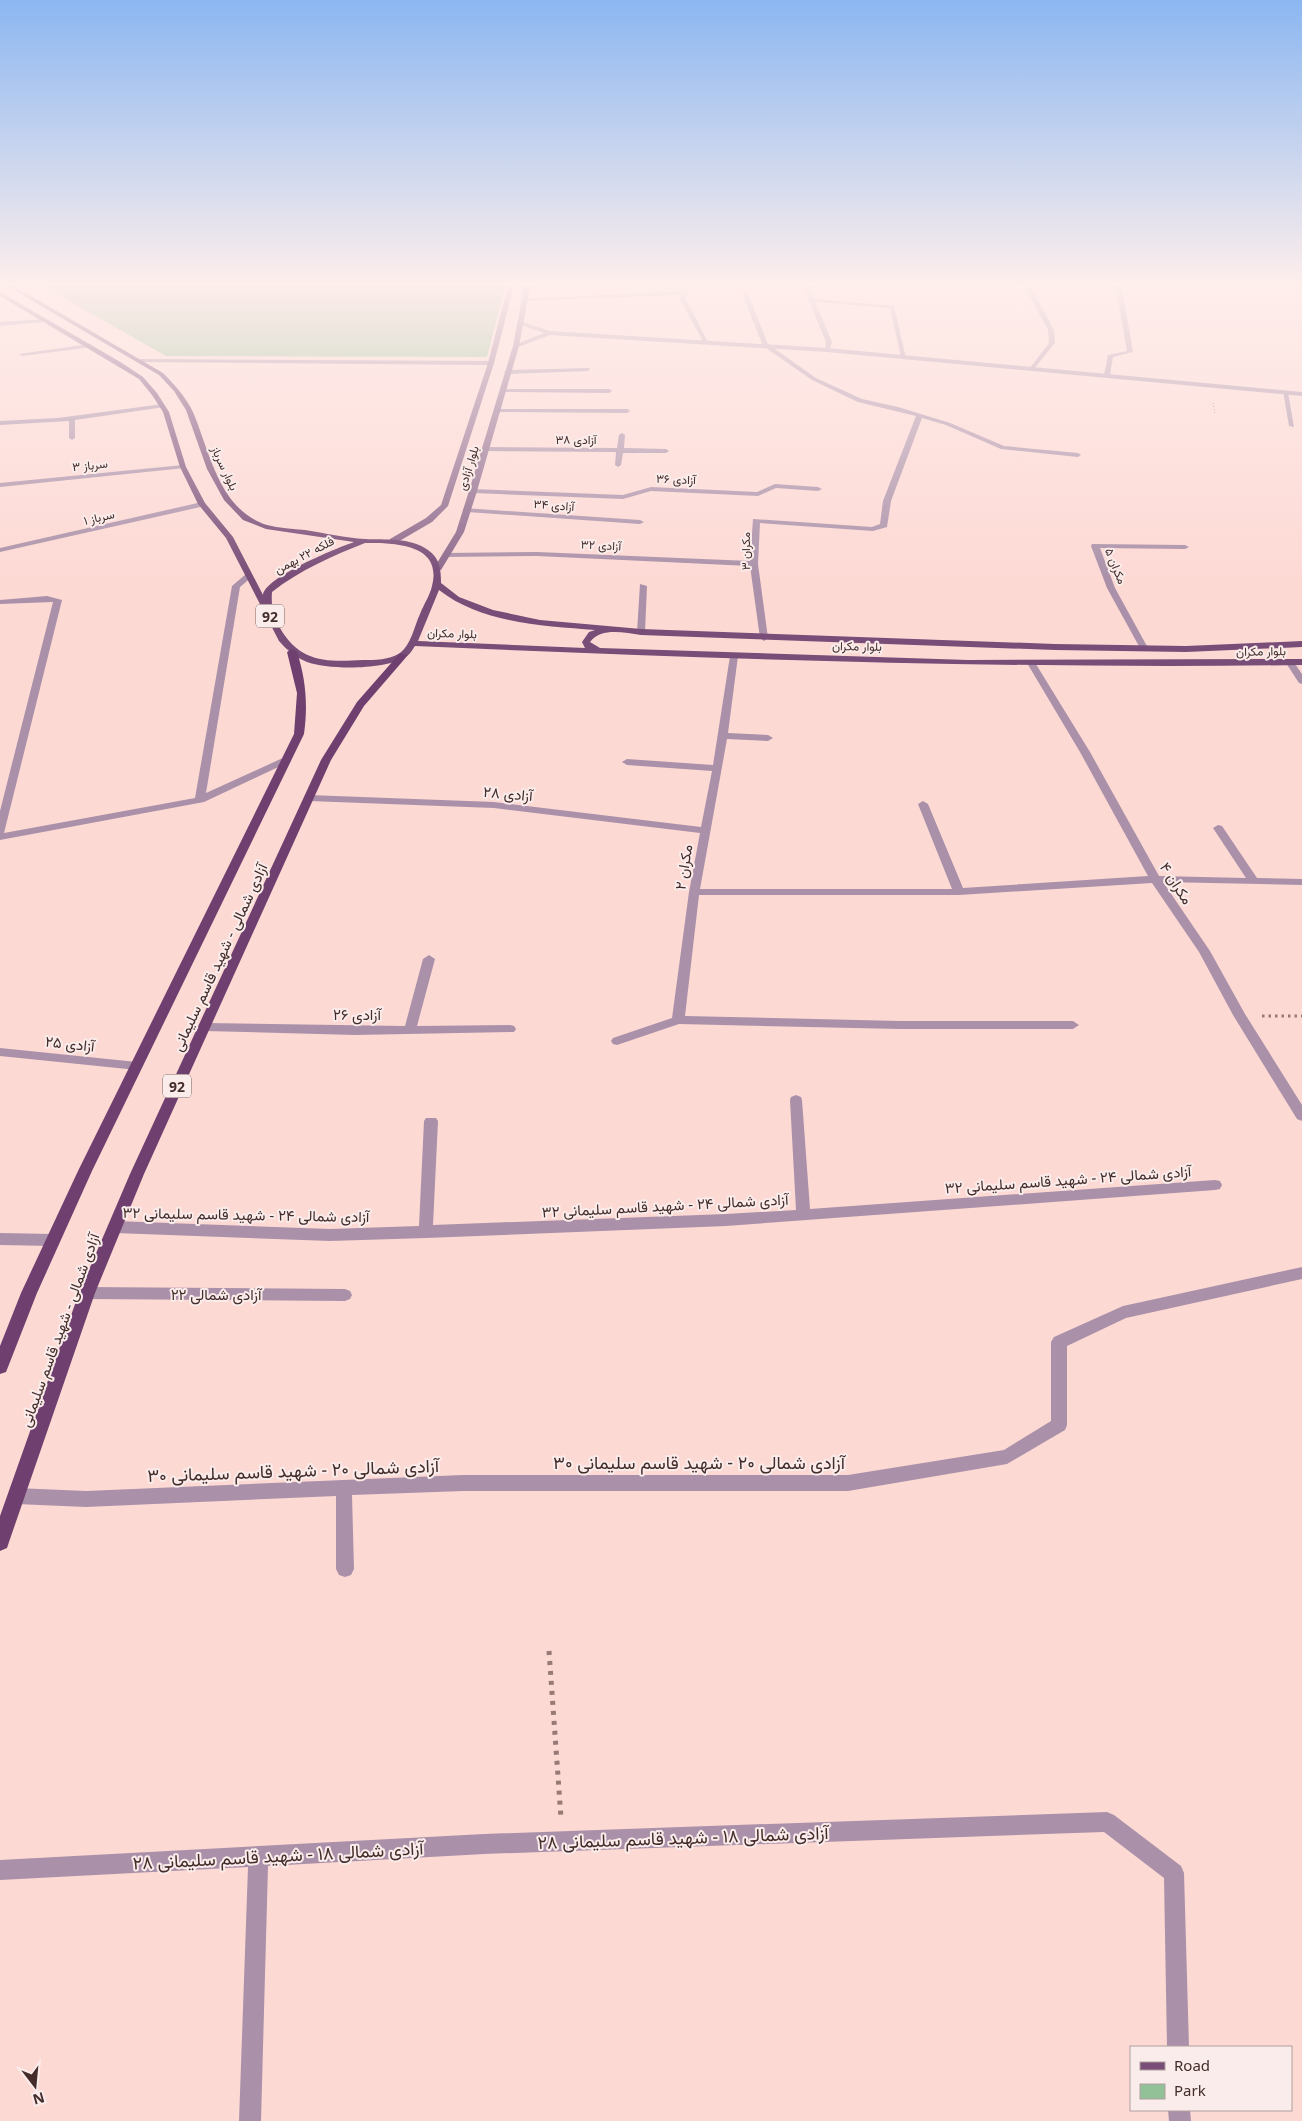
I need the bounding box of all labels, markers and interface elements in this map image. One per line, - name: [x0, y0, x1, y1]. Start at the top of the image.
- street label: آزادی ۳۸: [555, 431, 598, 448]
- street label: بلوار سرباز: [207, 442, 243, 493]
- street label: بلوار آزادی: [453, 444, 483, 492]
- street label: سرباز ۳: [71, 455, 109, 475]
- street label: آزادی ۳۶: [656, 470, 697, 488]
- street label: آزادی ۳۴: [533, 495, 576, 515]
- street label: سرباز ۱: [82, 505, 116, 529]
- street label: فلکه ۲۲ بهمن: [271, 532, 337, 578]
- street label: مکران ۳: [737, 532, 754, 570]
- street label: آزادی ۳۲: [580, 535, 623, 555]
- street label: مکران ۵: [1101, 545, 1131, 587]
- road number: 92: [256, 604, 284, 628]
- street label: بلوار مکران: [427, 624, 477, 642]
- street label: بلوار مکران: [832, 637, 882, 655]
- street label: بلوار مکران: [1236, 642, 1286, 660]
- street label: آزادی ۲۸: [482, 781, 535, 806]
- street label: مکران ۲: [670, 843, 696, 891]
- street label: مکران ۴: [1156, 858, 1198, 908]
- street label: آزادی شمالی - شهید قاسم سلیمانی: [167, 859, 273, 1055]
- street label: آزادی ۲۶: [333, 1004, 382, 1025]
- street label: آزادی ۲۵: [44, 1030, 97, 1057]
- road number: 92: [163, 1074, 191, 1098]
- street label: آزادی شمالی ۲۴ - شهید قاسم سلیمانی ۳۲: [944, 1160, 1193, 1199]
- street label: آزادی شمالی ۲۴ - شهید قاسم سلیمانی ۳۲: [541, 1188, 790, 1222]
- street label: آزادی شمالی ۲۴ - شهید قاسم سلیمانی ۳۲: [122, 1202, 371, 1227]
- street label: آزادی شمالی - شهید قاسم سلیمانی: [15, 1229, 105, 1430]
- street label: آزادی شمالی ۲۲: [171, 1284, 263, 1305]
- street label: آزادی شمالی ۲۰ - شهید قاسم سلیمانی ۳۰: [553, 1450, 847, 1475]
- street label: آزادی شمالی ۲۰ - شهید قاسم سلیمانی ۳۰: [147, 1453, 441, 1488]
- street label: آزادی شمالی ۱۸ - شهید قاسم سلیمانی ۲۸: [537, 1820, 831, 1855]
- street label: آزادی شمالی ۱۸ - شهید قاسم سلیمانی ۲۸: [132, 1835, 426, 1876]
- legend: [1130, 2046, 1292, 2111]
- text: Road: [1174, 2055, 1210, 2075]
- north arrow: [10, 2061, 60, 2111]
- text: Park: [1174, 2080, 1206, 2100]
- text: N: [31, 2088, 47, 2110]

